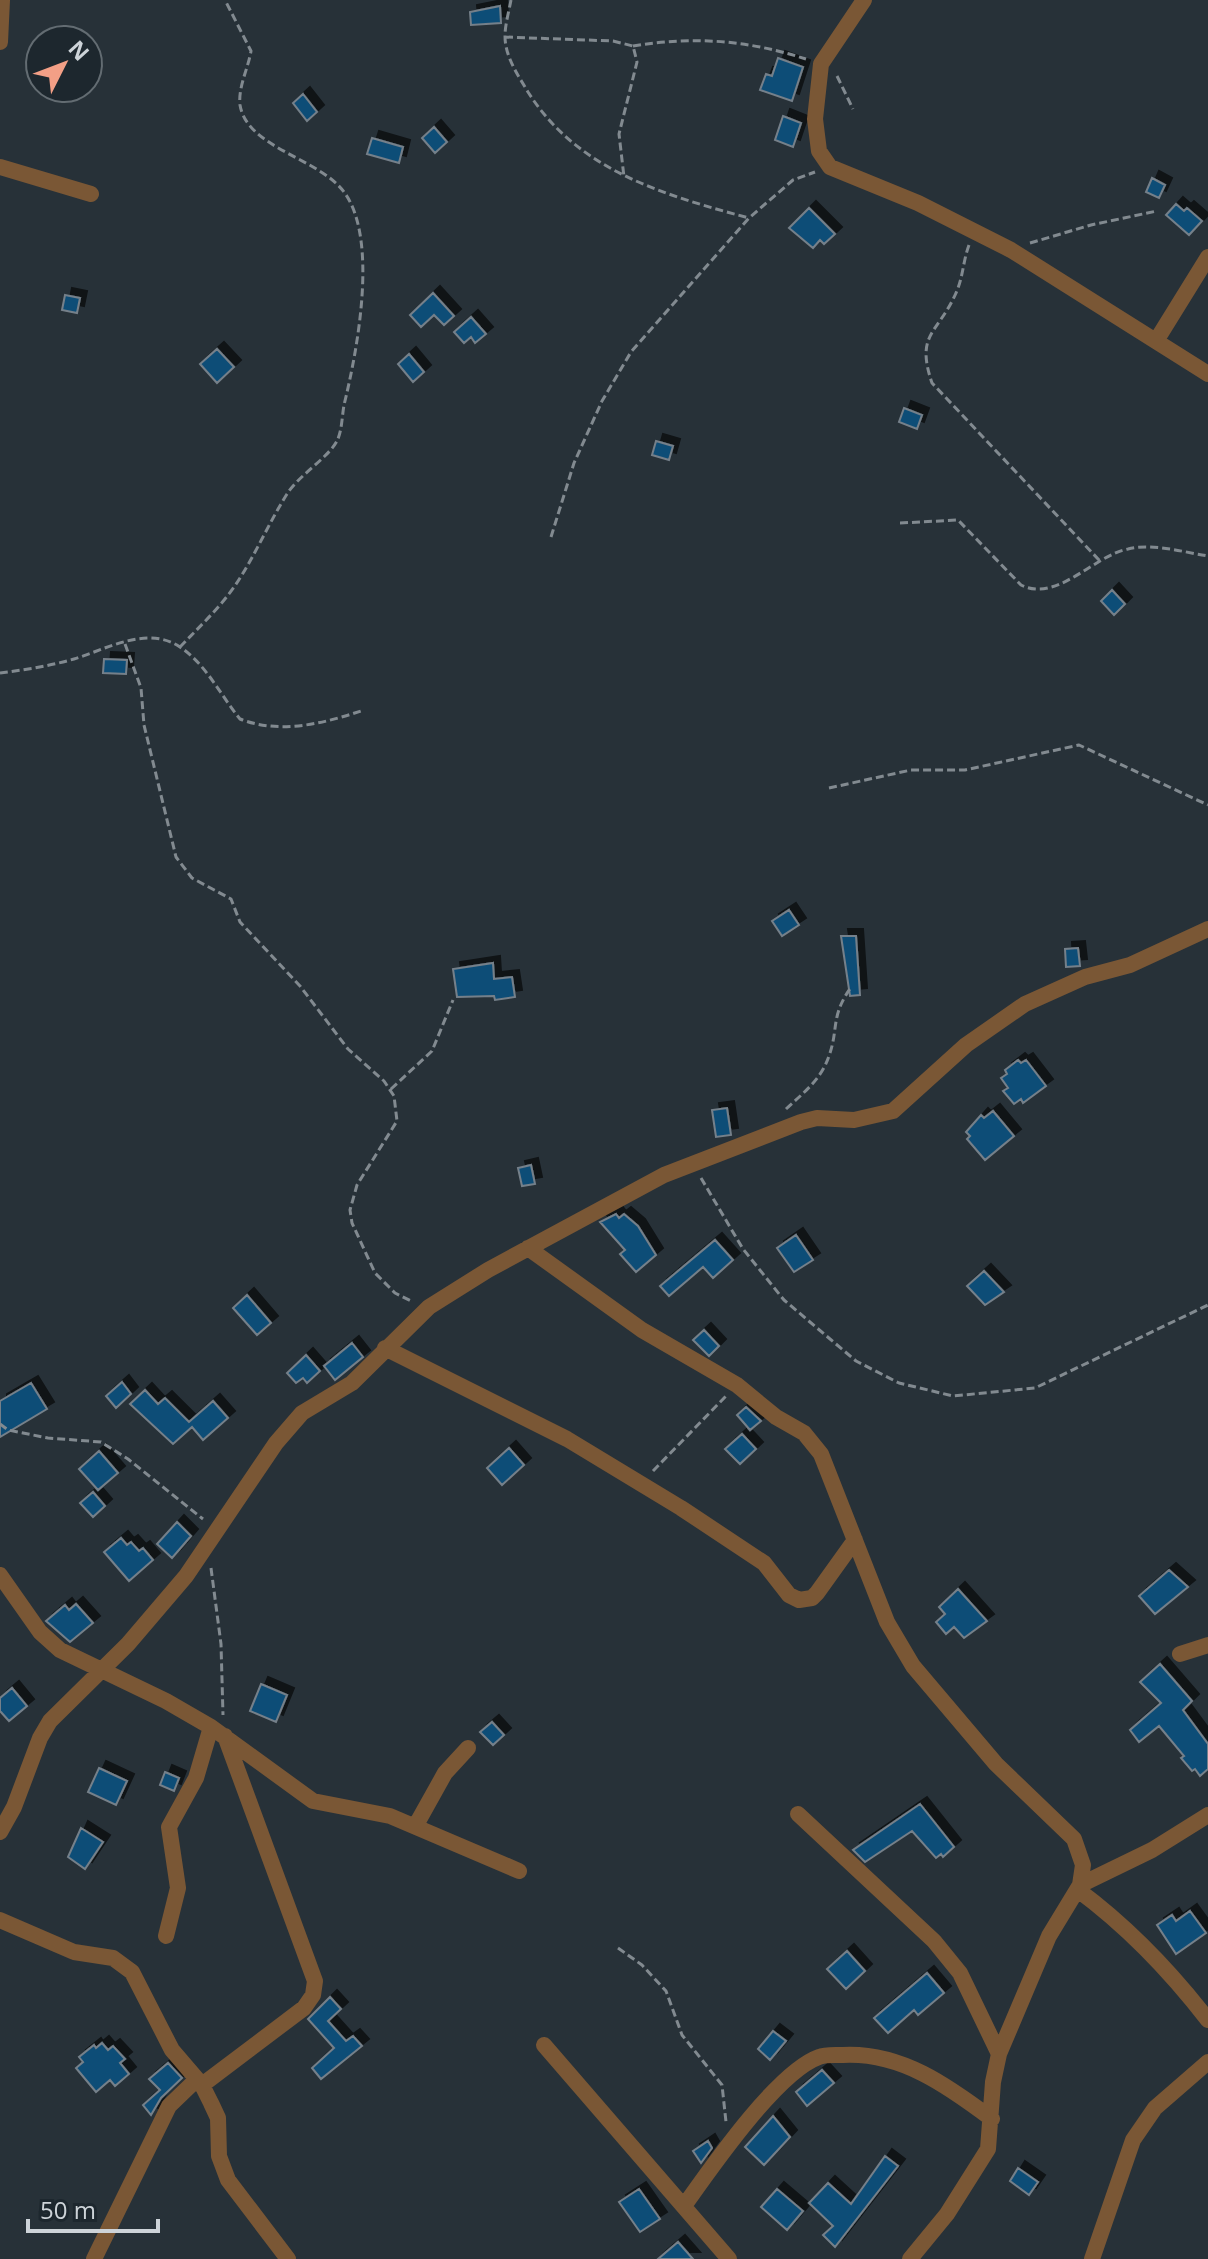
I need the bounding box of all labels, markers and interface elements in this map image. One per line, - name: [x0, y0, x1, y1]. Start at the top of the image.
- north arrow: [24, 24, 104, 104]
- text: N: [62, 33, 97, 67]
- scale bar: [28, 2183, 158, 2233]
- text: 50 m: [40, 2193, 96, 2226]

